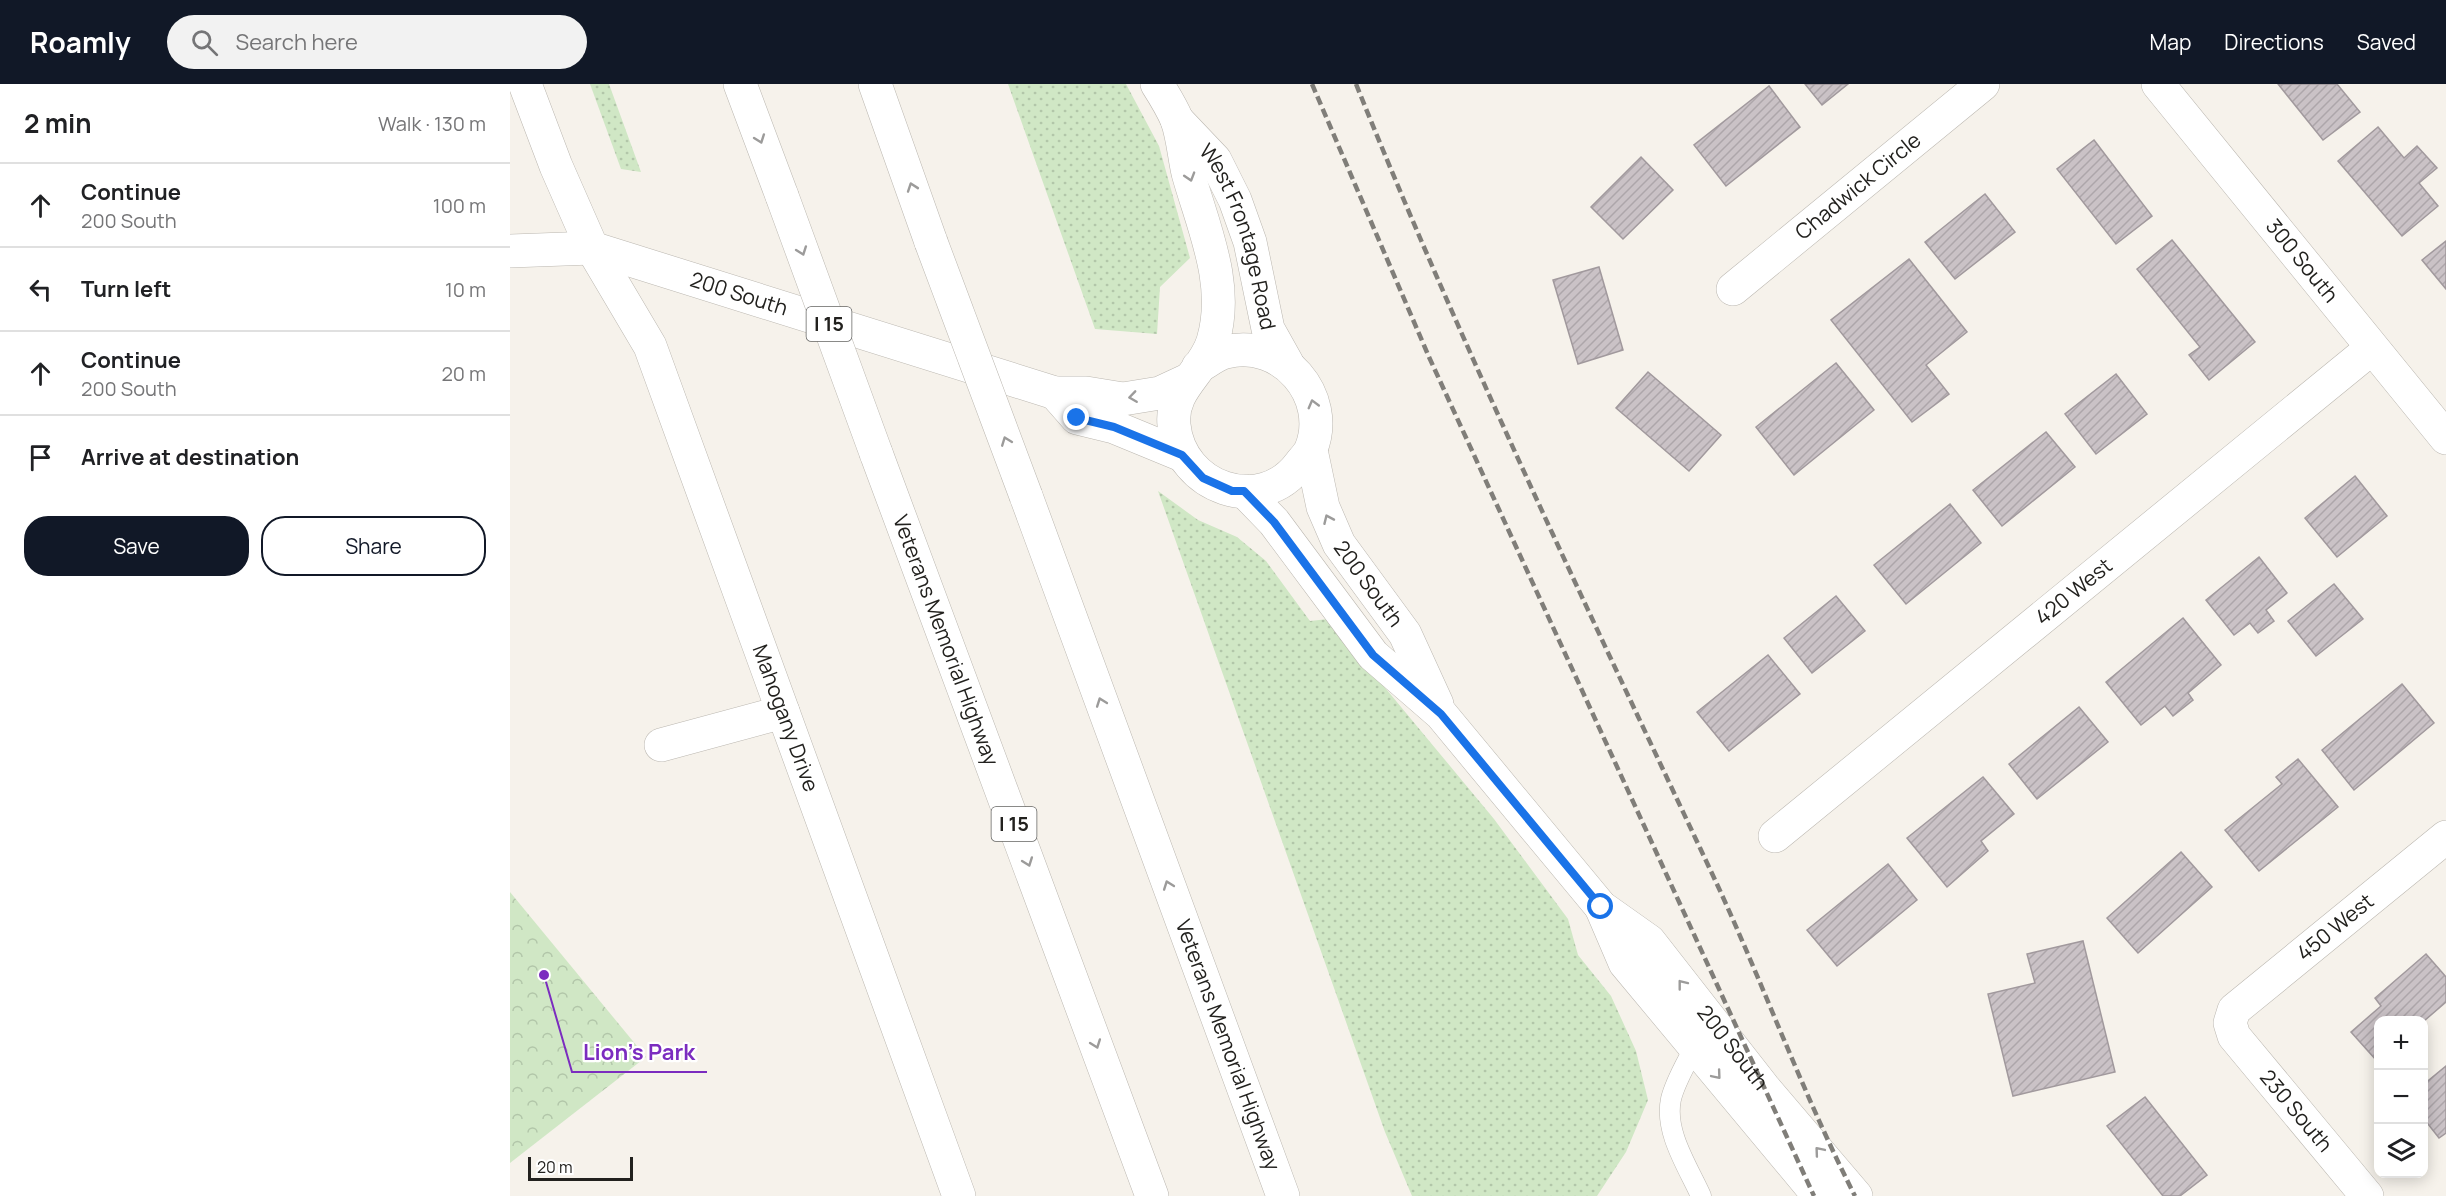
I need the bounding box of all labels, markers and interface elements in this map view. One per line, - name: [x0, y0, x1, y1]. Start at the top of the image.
- search box: [167, 15, 587, 69]
- text: Roamly: [30, 23, 131, 61]
- icon: search: [188, 26, 221, 59]
- text: Search here: [236, 27, 358, 57]
- text: Map: [2150, 28, 2191, 56]
- text: Directions: [2224, 28, 2324, 56]
- text: Saved: [2357, 28, 2416, 56]
- text: 2 min: [24, 105, 92, 141]
- text: Walk · 130 m: [378, 110, 486, 137]
- street label: Chadwick Circle: [1789, 126, 1926, 245]
- one-way arrow: [753, 133, 766, 144]
- street label: West Frontage Road: [1194, 137, 1283, 332]
- one-way arrow: [1183, 171, 1195, 182]
- text: Continue: [81, 177, 181, 207]
- one-way arrow: [906, 182, 919, 193]
- icon: ahead: [24, 189, 57, 222]
- text: 100 m: [433, 192, 486, 219]
- text: 200 South: [81, 207, 177, 234]
- street label: 300 South: [2260, 213, 2345, 308]
- one-way arrow: [794, 245, 807, 256]
- street label: 200 South: [687, 265, 791, 321]
- icon: left: [24, 273, 57, 306]
- text: Turn left: [81, 274, 171, 304]
- text: 10 m: [445, 276, 486, 303]
- road number: I 15: [806, 307, 852, 341]
- text: Continue: [81, 345, 181, 375]
- icon: ahead: [24, 357, 57, 390]
- text: 20 m: [441, 360, 486, 387]
- text: 200 South: [81, 375, 177, 402]
- one-way arrow: [1128, 391, 1137, 403]
- one-way arrow: [1307, 400, 1320, 410]
- route end: [1063, 404, 1089, 430]
- one-way arrow: [1001, 436, 1013, 447]
- icon: arrive: [24, 441, 57, 474]
- text: Arrive at destination: [81, 442, 299, 472]
- street label: Veterans Memorial Highway: [887, 511, 1006, 769]
- one-way arrow: [1323, 514, 1335, 525]
- button: Save: [24, 516, 249, 576]
- button: Share: [261, 516, 486, 576]
- street label: 200 South: [1328, 534, 1410, 632]
- street label: 420 West: [2029, 551, 2118, 631]
- street label: Mahogany Drive: [747, 640, 826, 795]
- one-way arrow: [1096, 697, 1109, 708]
- road number: I 15: [992, 807, 1036, 841]
- one-way arrow: [1021, 856, 1033, 867]
- one-way arrow: [1163, 880, 1176, 891]
- street label: 450 West: [2290, 887, 2379, 966]
- route start: [1587, 893, 1613, 919]
- street label: Veterans Memorial Highway: [1170, 915, 1287, 1174]
- one-way arrow: [1679, 980, 1690, 991]
- street label: 200 South: [1691, 999, 1775, 1095]
- map controls: [2374, 1016, 2428, 1178]
- button: +: [2374, 1016, 2428, 1070]
- callout: Lion's Park: [572, 1032, 707, 1072]
- text: Lion's Park: [583, 1037, 696, 1067]
- one-way arrow: [1089, 1038, 1101, 1049]
- street label: 230 South: [2254, 1063, 2339, 1157]
- one-way arrow: [1710, 1068, 1721, 1079]
- button: −: [2374, 1070, 2428, 1124]
- button: layers: [2374, 1124, 2428, 1178]
- one-way arrow: [1815, 1147, 1826, 1158]
- scale bar: [528, 1154, 633, 1182]
- text: 20 m: [537, 1156, 573, 1178]

